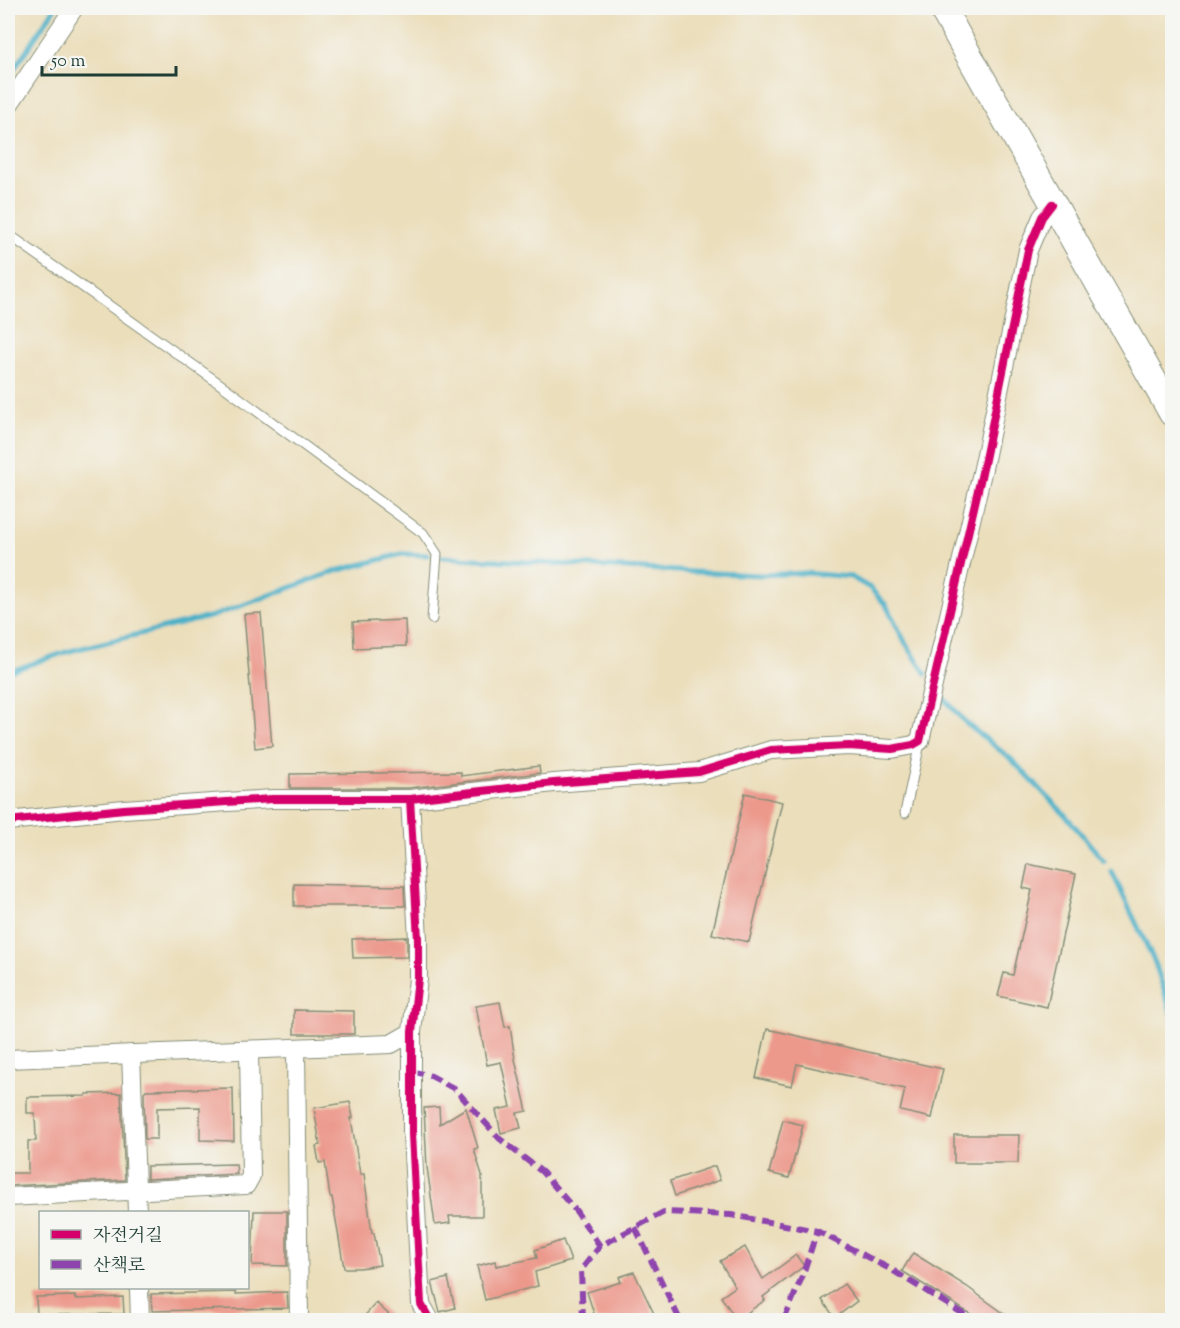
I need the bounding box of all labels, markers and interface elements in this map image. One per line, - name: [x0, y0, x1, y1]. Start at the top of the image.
- scale bar: [42, 39, 176, 77]
- text: 50 m: [50, 49, 86, 75]
- legend: [39, 1211, 249, 1289]
- text: 자전거길: [93, 1224, 163, 1250]
- text: 산책로: [93, 1254, 145, 1280]

